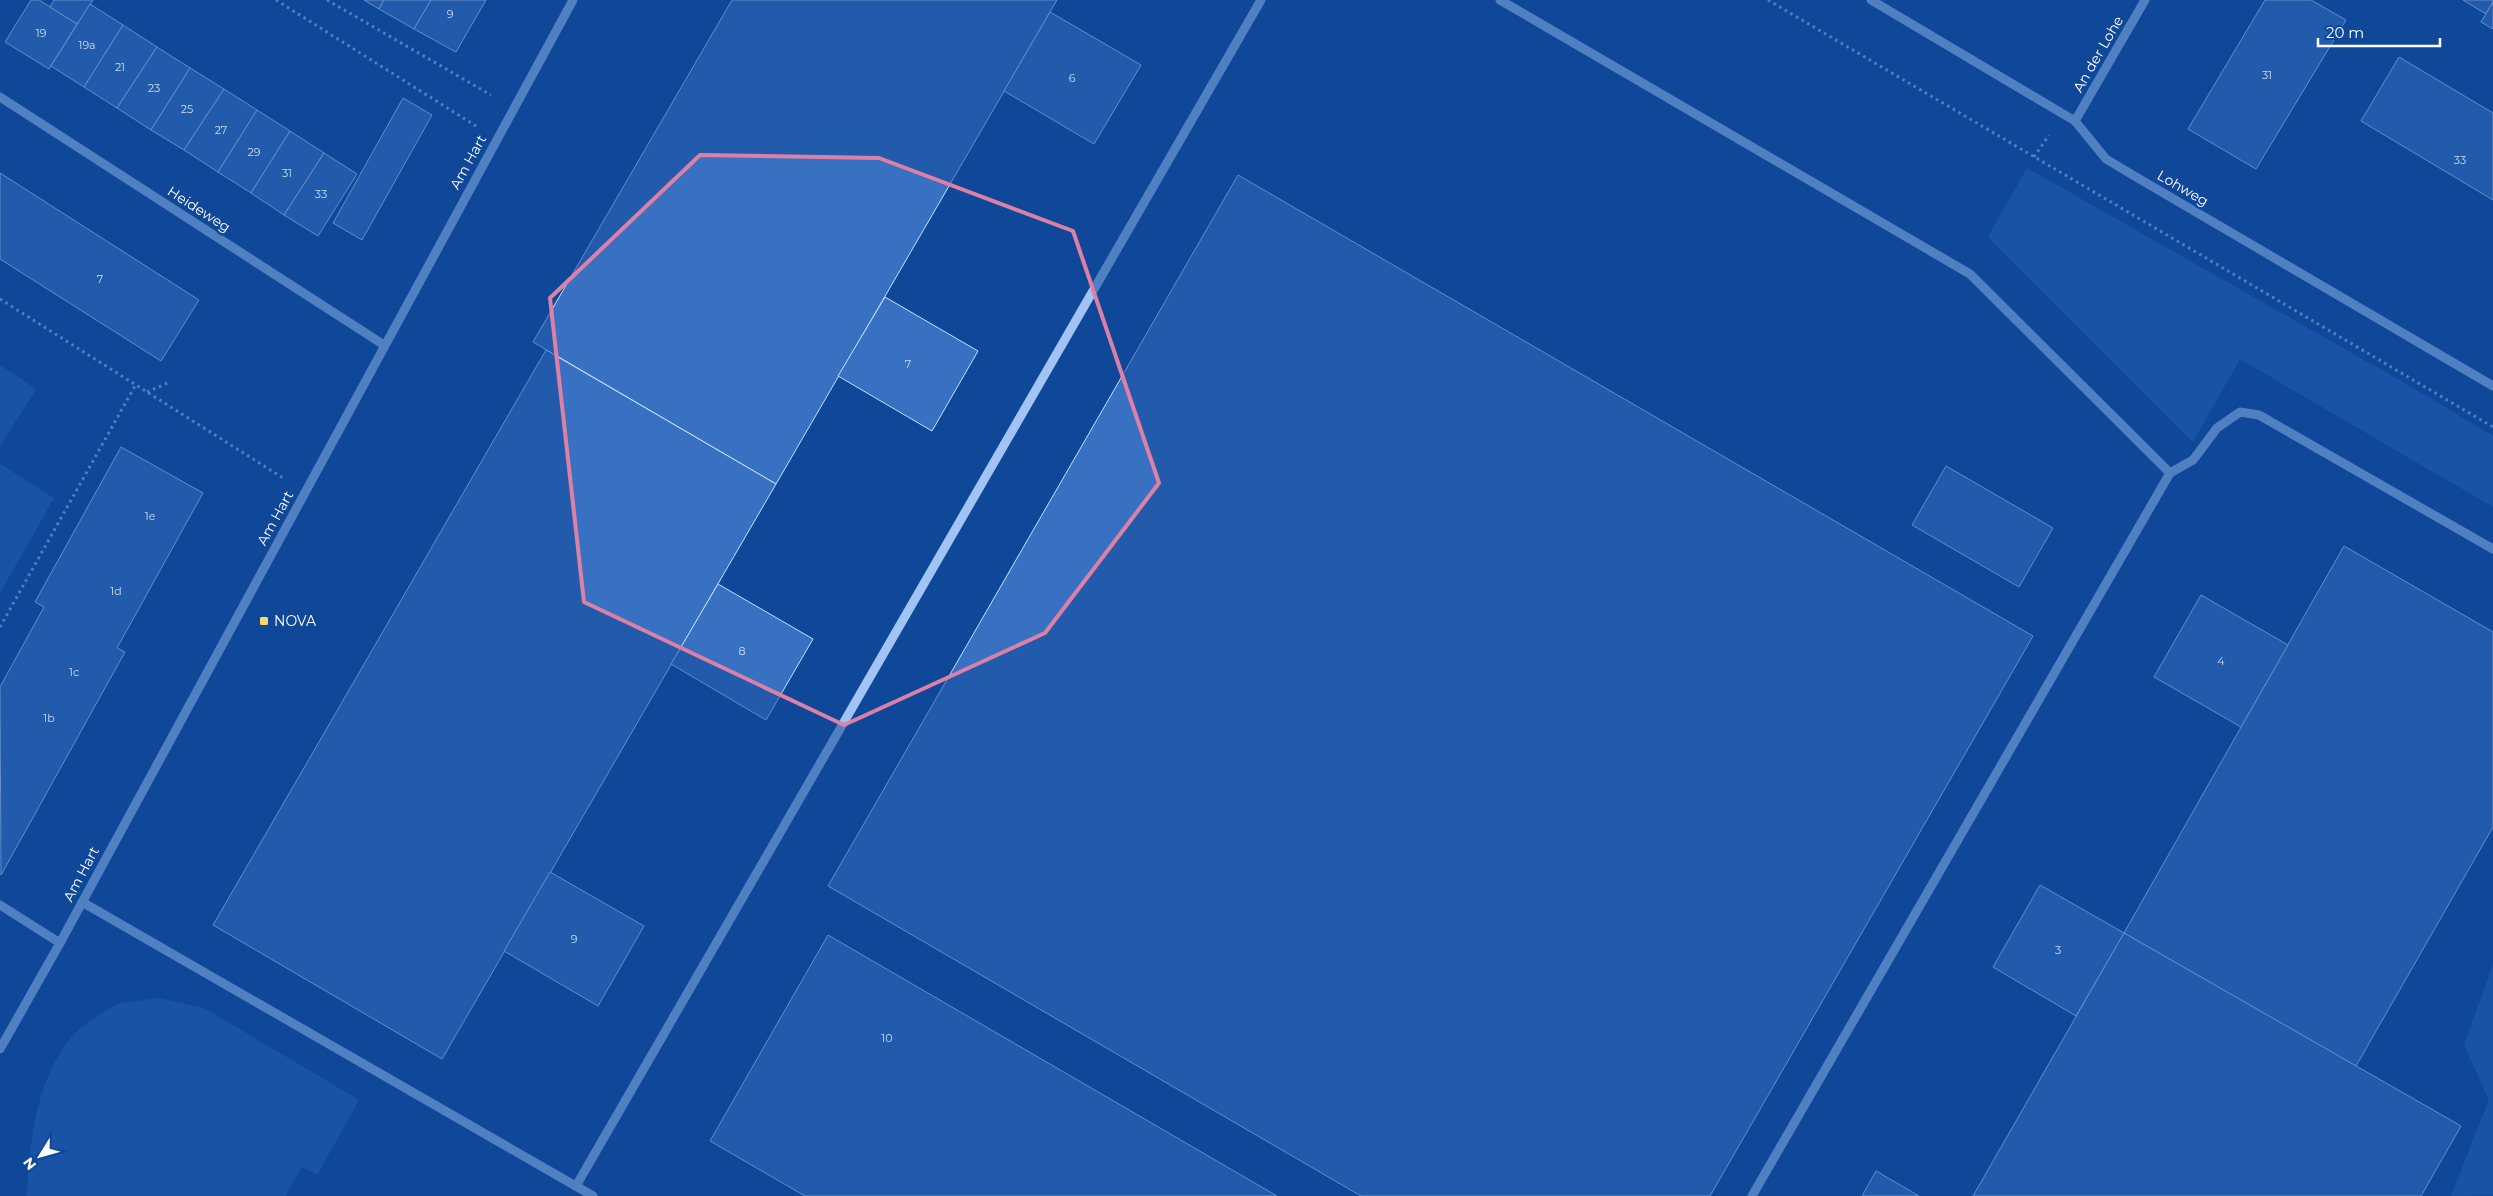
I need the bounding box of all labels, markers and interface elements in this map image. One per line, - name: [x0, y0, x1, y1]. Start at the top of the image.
- house number: 9: [447, 7, 454, 21]
- street label: An der Lohe: [2069, 13, 2127, 95]
- scale bar: [2318, 15, 2440, 47]
- text: 20 m: [2326, 23, 2364, 42]
- house number: 19: [36, 26, 47, 40]
- house number: 19a: [78, 38, 96, 52]
- house number: 21: [115, 60, 125, 74]
- house number: 31: [2262, 68, 2272, 82]
- house number: 6: [1069, 71, 1076, 85]
- house number: 23: [148, 81, 160, 95]
- house number: 25: [181, 102, 193, 116]
- house number: 27: [215, 123, 227, 137]
- street label: Am Hart: [446, 131, 490, 192]
- house number: 29: [248, 145, 261, 159]
- house number: 33: [2454, 153, 2466, 167]
- house number: 31: [282, 166, 292, 180]
- street label: Lohweg: [2154, 166, 2212, 210]
- street label: Heideweg: [164, 182, 234, 236]
- house number: 33: [315, 187, 327, 201]
- house number: 7: [97, 272, 103, 286]
- house number: 7: [905, 357, 911, 371]
- street label: Am Hart: [253, 487, 297, 548]
- house number: 1e: [145, 509, 156, 523]
- house number: 1d: [110, 584, 122, 598]
- place label: NOVA: [274, 612, 317, 630]
- marker: NOVA: [258, 615, 270, 627]
- house number: 8: [738, 644, 746, 658]
- house number: 4: [2217, 654, 2225, 668]
- house number: 1c: [69, 665, 79, 679]
- house number: 1b: [43, 711, 55, 725]
- street label: Am Hart: [59, 843, 103, 905]
- house number: 9: [571, 932, 578, 946]
- house number: 3: [2055, 943, 2061, 957]
- house number: 10: [881, 1031, 893, 1045]
- north arrow: [15, 1131, 65, 1181]
- text: N: [19, 1154, 40, 1174]

